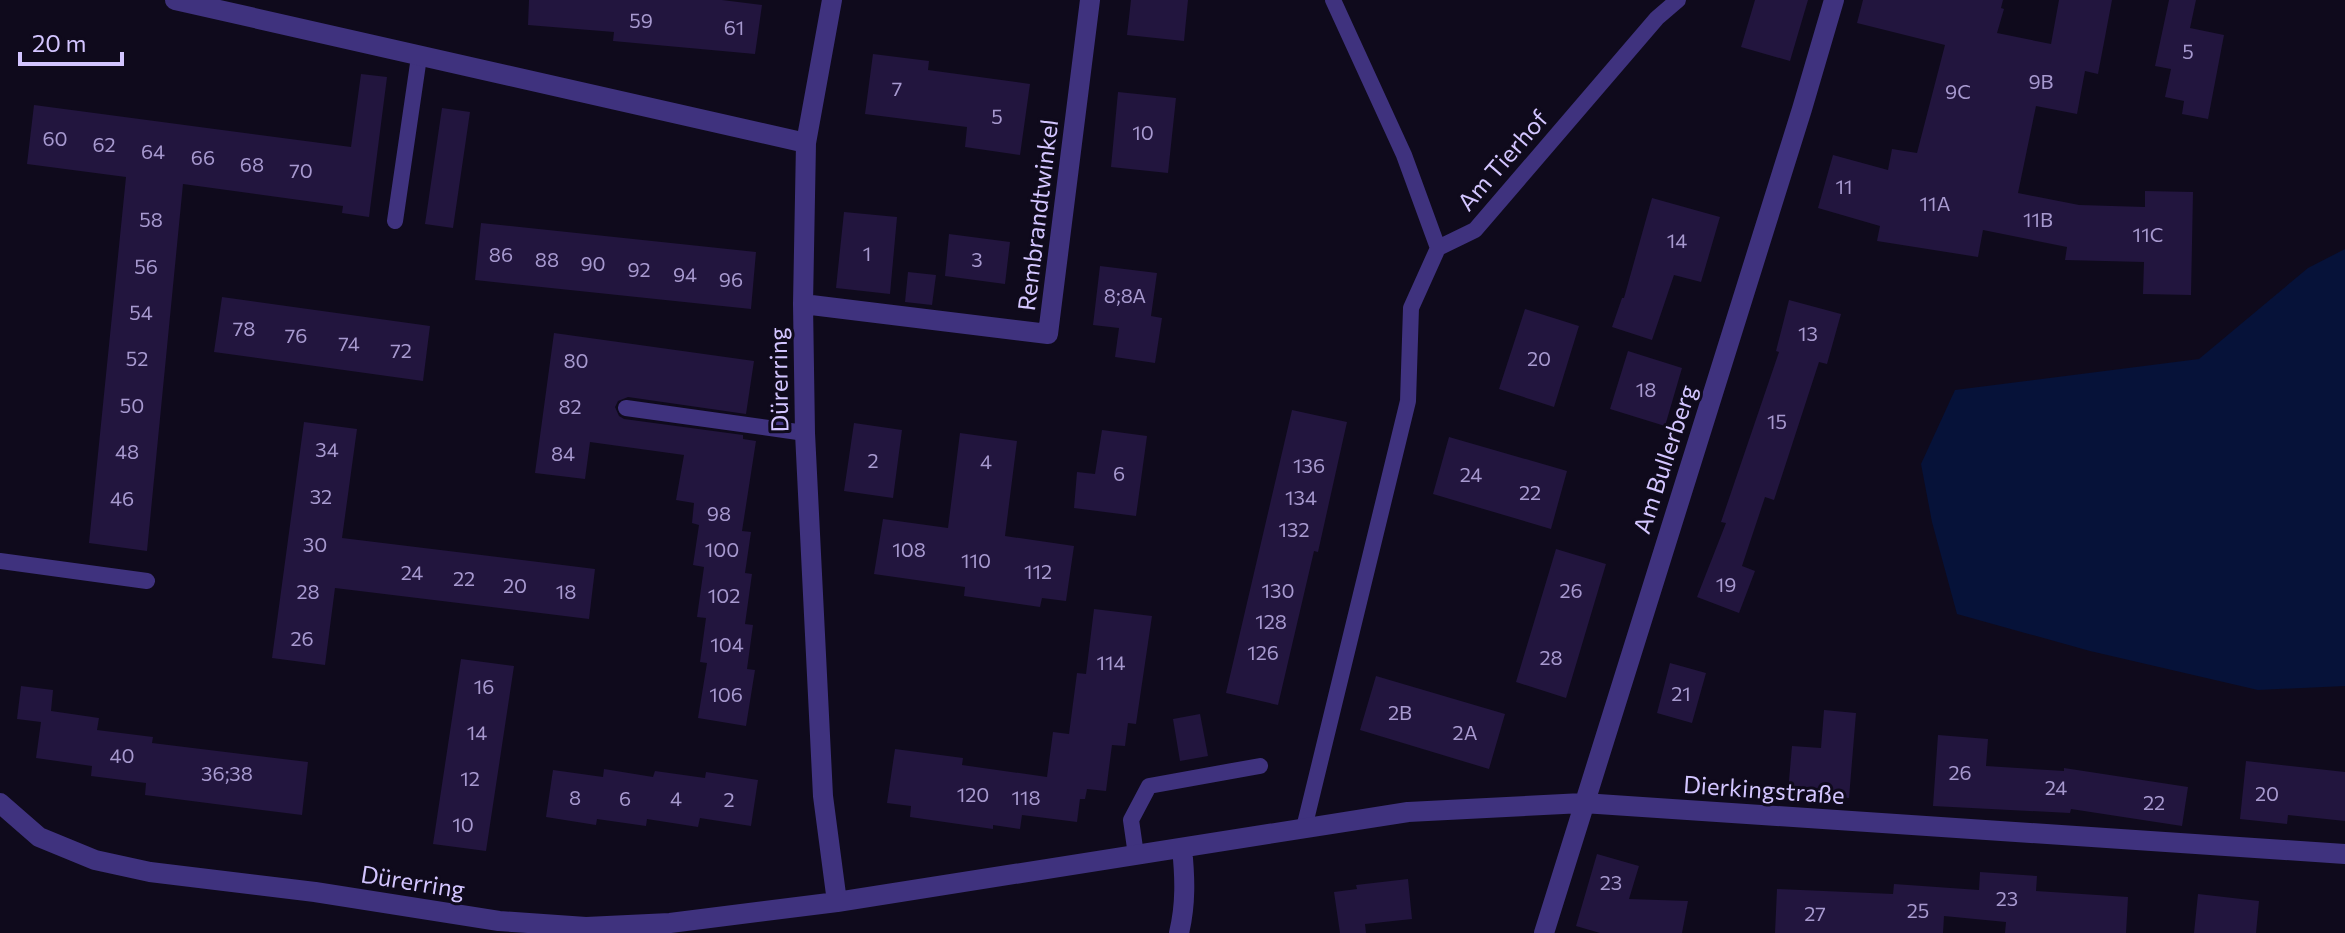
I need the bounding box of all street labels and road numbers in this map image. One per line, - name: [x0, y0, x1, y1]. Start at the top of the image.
- street label: Am Tierhof: [1451, 104, 1554, 216]
- street label: Rembrandtwinkel: [1011, 118, 1063, 312]
- street label: Dürerring: [763, 327, 793, 433]
- street label: Am Bullerberg: [1626, 381, 1702, 537]
- street label: Dierkingstraße: [1682, 769, 1846, 809]
- street label: Dürerring: [359, 858, 467, 904]

